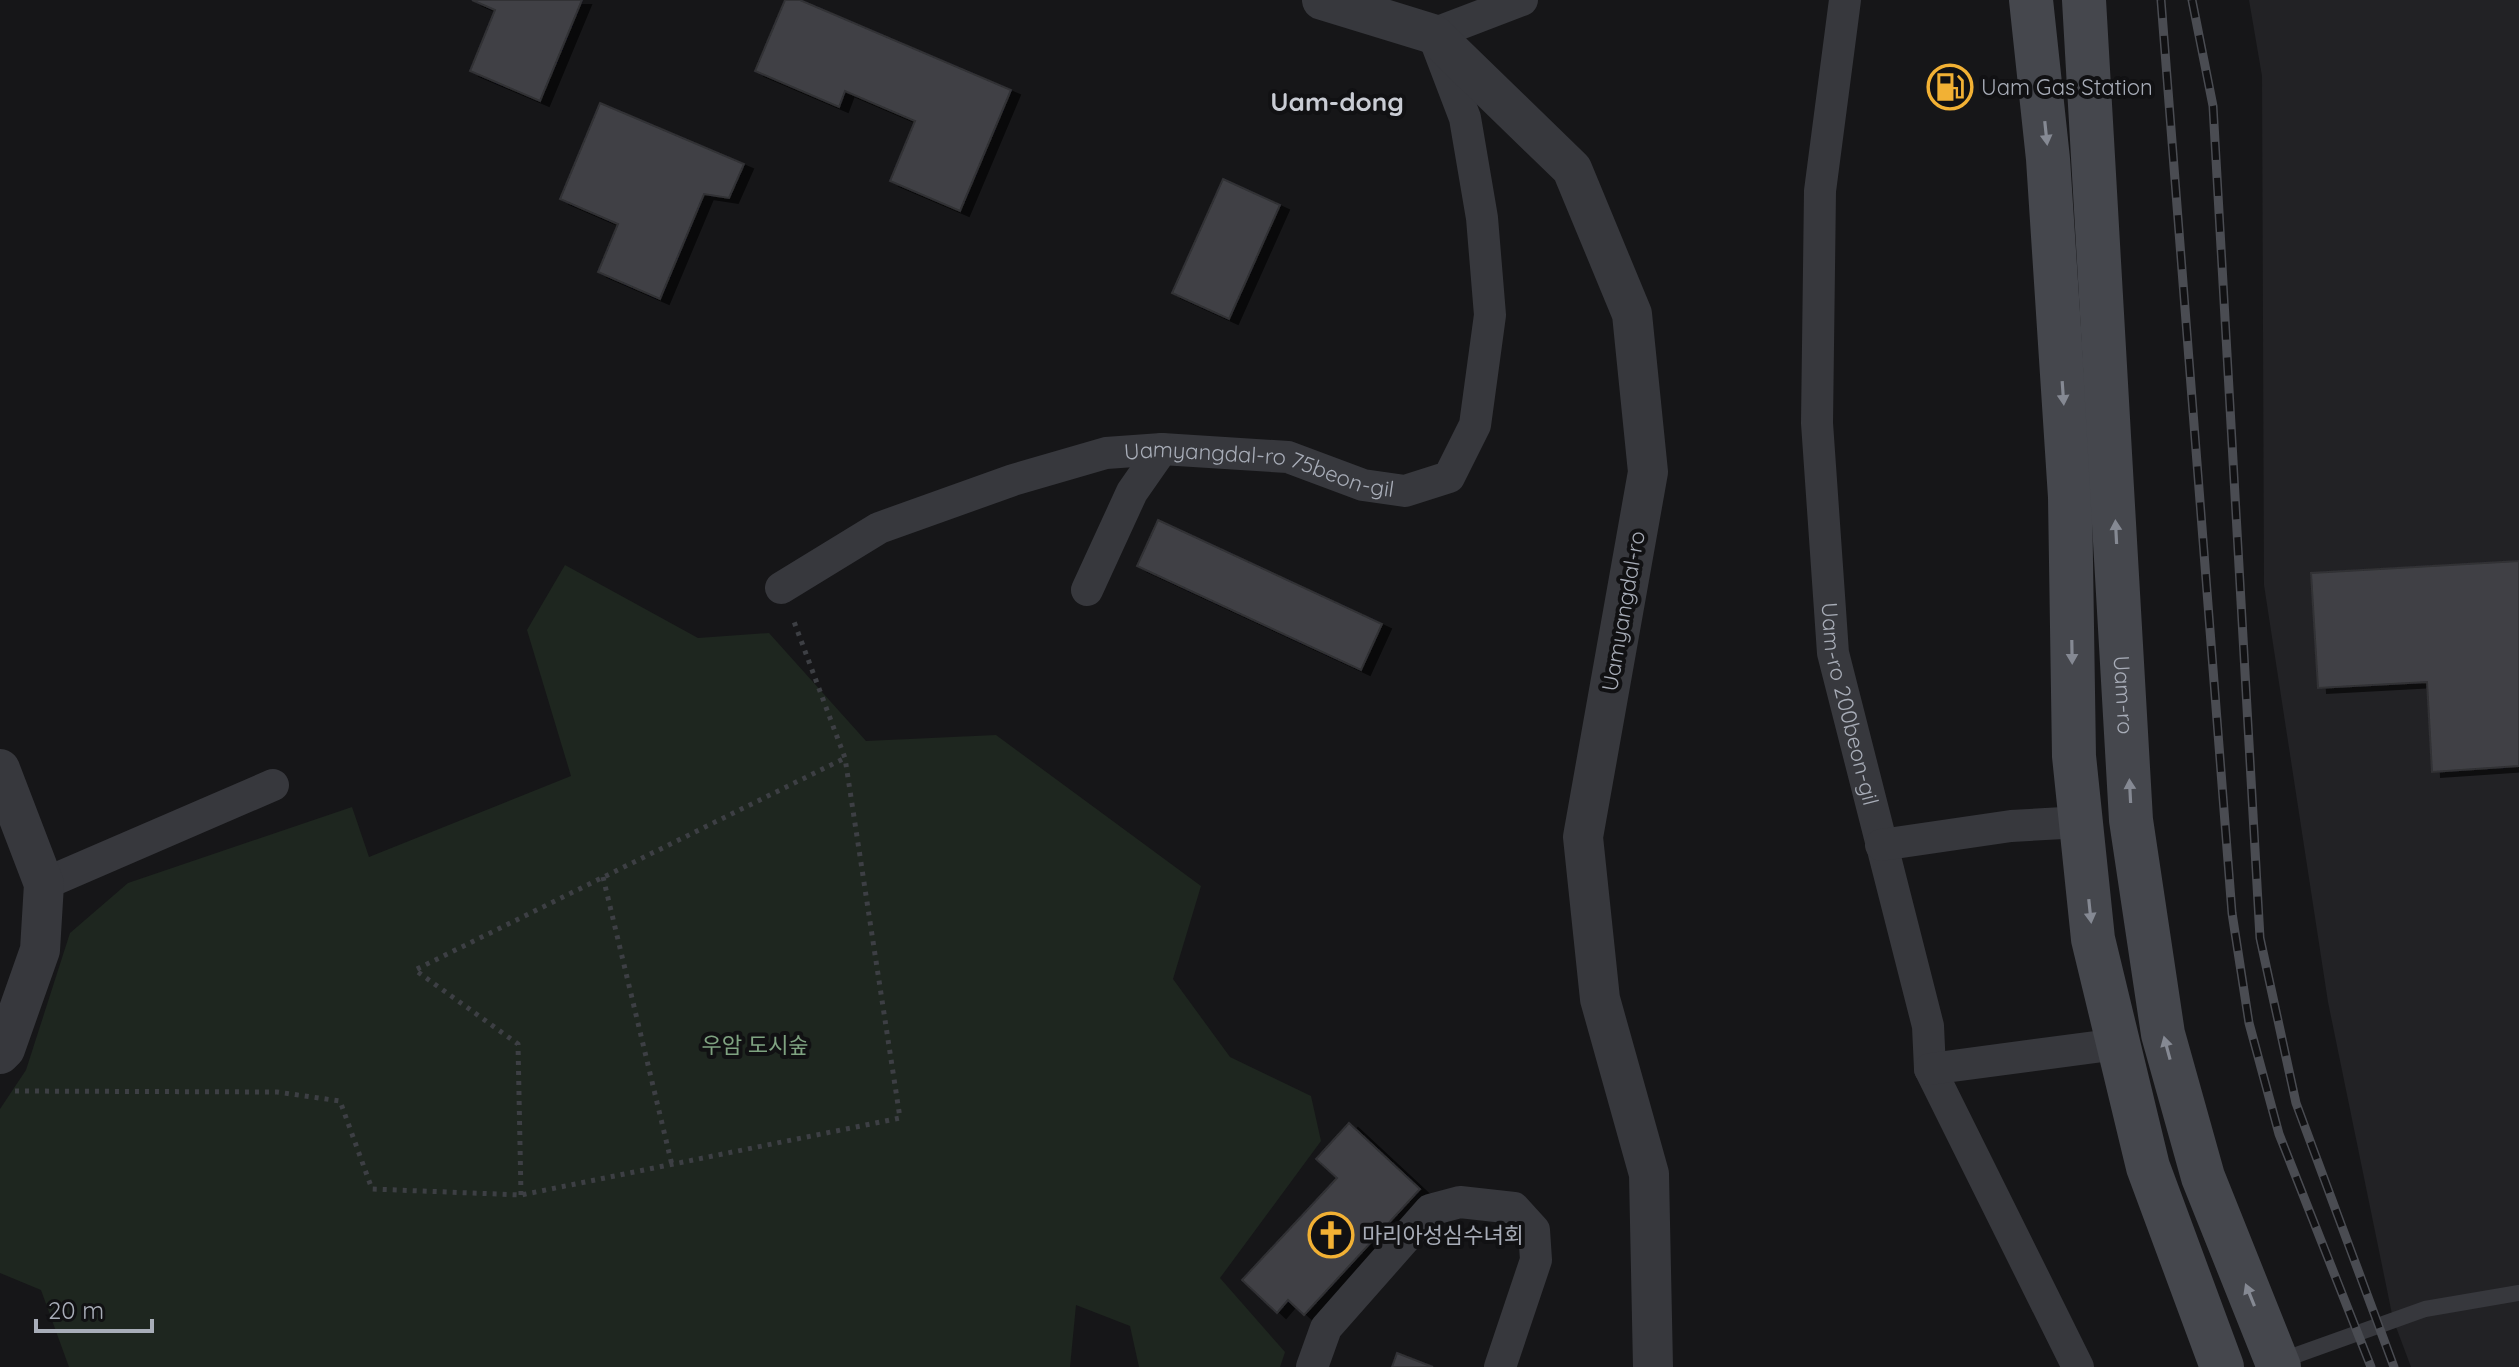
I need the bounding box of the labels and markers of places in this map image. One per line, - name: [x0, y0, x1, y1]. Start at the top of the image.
- fuel station icon: Uam Gas Station: [1926, 63, 1974, 111]
- place label: Uam Gas Station: [1981, 73, 2153, 101]
- church icon: 마리아성심수녀회: [1307, 1211, 1355, 1259]
- place label: 마리아성심수녀회: [1362, 1221, 1524, 1249]

